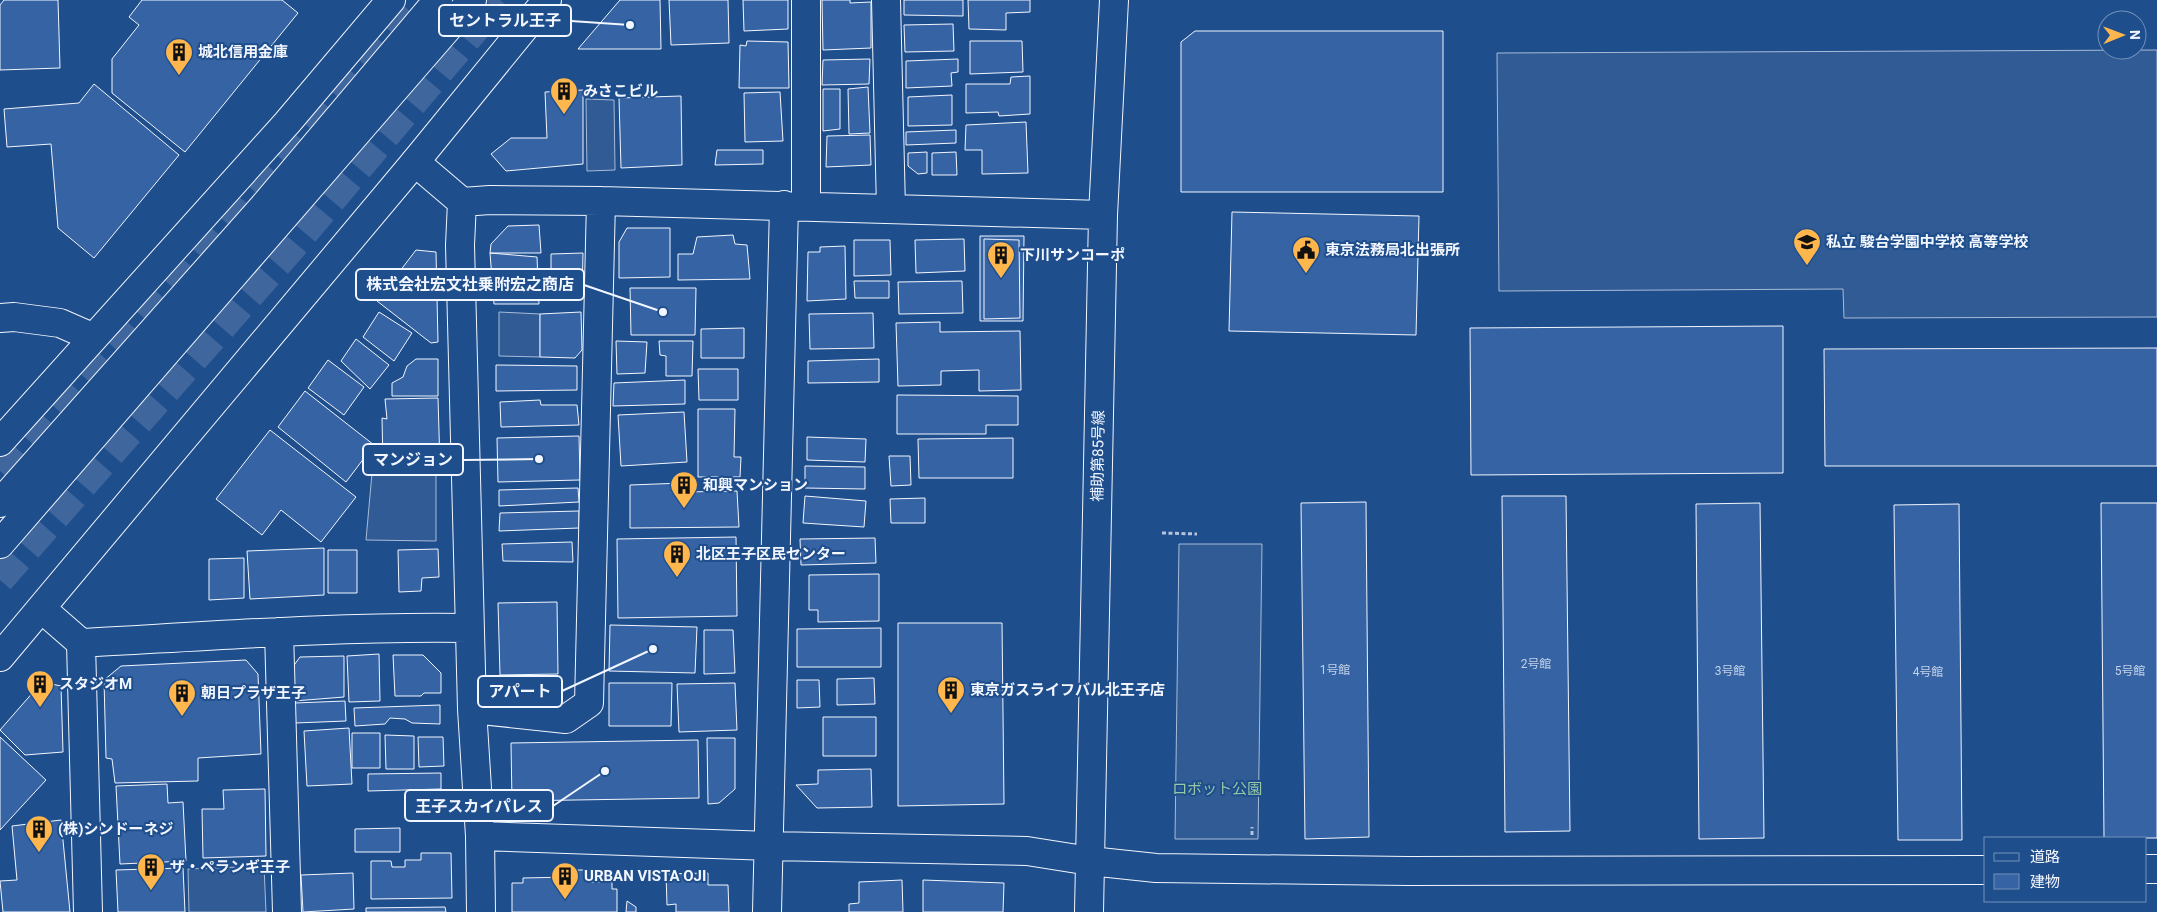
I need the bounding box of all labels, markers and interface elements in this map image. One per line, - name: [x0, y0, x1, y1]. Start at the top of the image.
- callout: セントラル王子: [439, 5, 571, 36]
- north arrow: [2097, 10, 2147, 60]
- text: セントラル王子: [449, 11, 561, 30]
- text: N: [2127, 30, 2143, 40]
- building icon: 城北信用金庫: [164, 37, 194, 76]
- place label: 城北信用金庫: [198, 43, 288, 61]
- building icon: みさこビル: [549, 76, 579, 115]
- place label: みさこビル: [583, 82, 658, 100]
- school or university icon: 私立 駿台学園中学校 高等学校: [1792, 227, 1822, 266]
- place label: 私立 駿台学園中学校 高等学校: [1826, 233, 2028, 251]
- public building icon: 東京法務局北出張所: [1291, 235, 1321, 274]
- building icon: 下川サンコーポ: [986, 240, 1016, 279]
- place label: 東京法務局北出張所: [1325, 241, 1460, 259]
- place label: 下川サンコーポ: [1020, 246, 1125, 264]
- callout: 株式会社宏文社乗附宏之商店: [356, 269, 584, 300]
- text: 株式会社宏文社乗附宏之商店: [366, 275, 574, 294]
- street label: 補助第85号線: [1088, 410, 1108, 502]
- callout: マンジョン: [363, 444, 463, 475]
- text: マンジョン: [373, 450, 453, 469]
- building icon: 和興マンション: [669, 470, 699, 509]
- place label: 和興マンション: [703, 476, 808, 494]
- building icon: 北区王子区民センター: [662, 539, 692, 578]
- place label: 北区王子区民センター: [696, 545, 846, 563]
- house number: 2号館: [1521, 657, 1551, 671]
- house number: 1号館: [1320, 663, 1350, 677]
- house number: 3号館: [1715, 664, 1745, 678]
- house number: 5号館: [2115, 664, 2145, 678]
- house number: 4号館: [1913, 665, 1943, 679]
- building icon: スタジオM: [25, 669, 55, 708]
- place label: スタジオM: [59, 675, 132, 693]
- building icon: 東京ガスライフバル北王子店: [936, 675, 966, 714]
- callout: アパート: [478, 676, 562, 707]
- building icon: 朝日プラザ王子: [167, 678, 197, 717]
- place label: 東京ガスライフバル北王子店: [970, 681, 1165, 699]
- text: アパート: [488, 682, 552, 701]
- place label: 朝日プラザ王子: [201, 684, 306, 702]
- park label: ロボット公園: [1172, 780, 1262, 798]
- callout: 王子スカイパレス: [405, 790, 553, 821]
- text: 王子スカイパレス: [415, 797, 543, 816]
- building icon: (株)シンドーネジ: [24, 814, 54, 853]
- place label: (株)シンドーネジ: [58, 820, 174, 838]
- legend: [1984, 837, 2147, 902]
- text: 道路: [2030, 848, 2060, 866]
- building icon: ザ・ペランギ王子: [136, 852, 166, 891]
- place label: ザ・ペランギ王子: [170, 858, 290, 876]
- building icon: URBAN VISTA OJI: [550, 861, 580, 900]
- place label: URBAN VISTA OJI: [584, 867, 706, 885]
- text: 建物: [2030, 873, 2060, 891]

